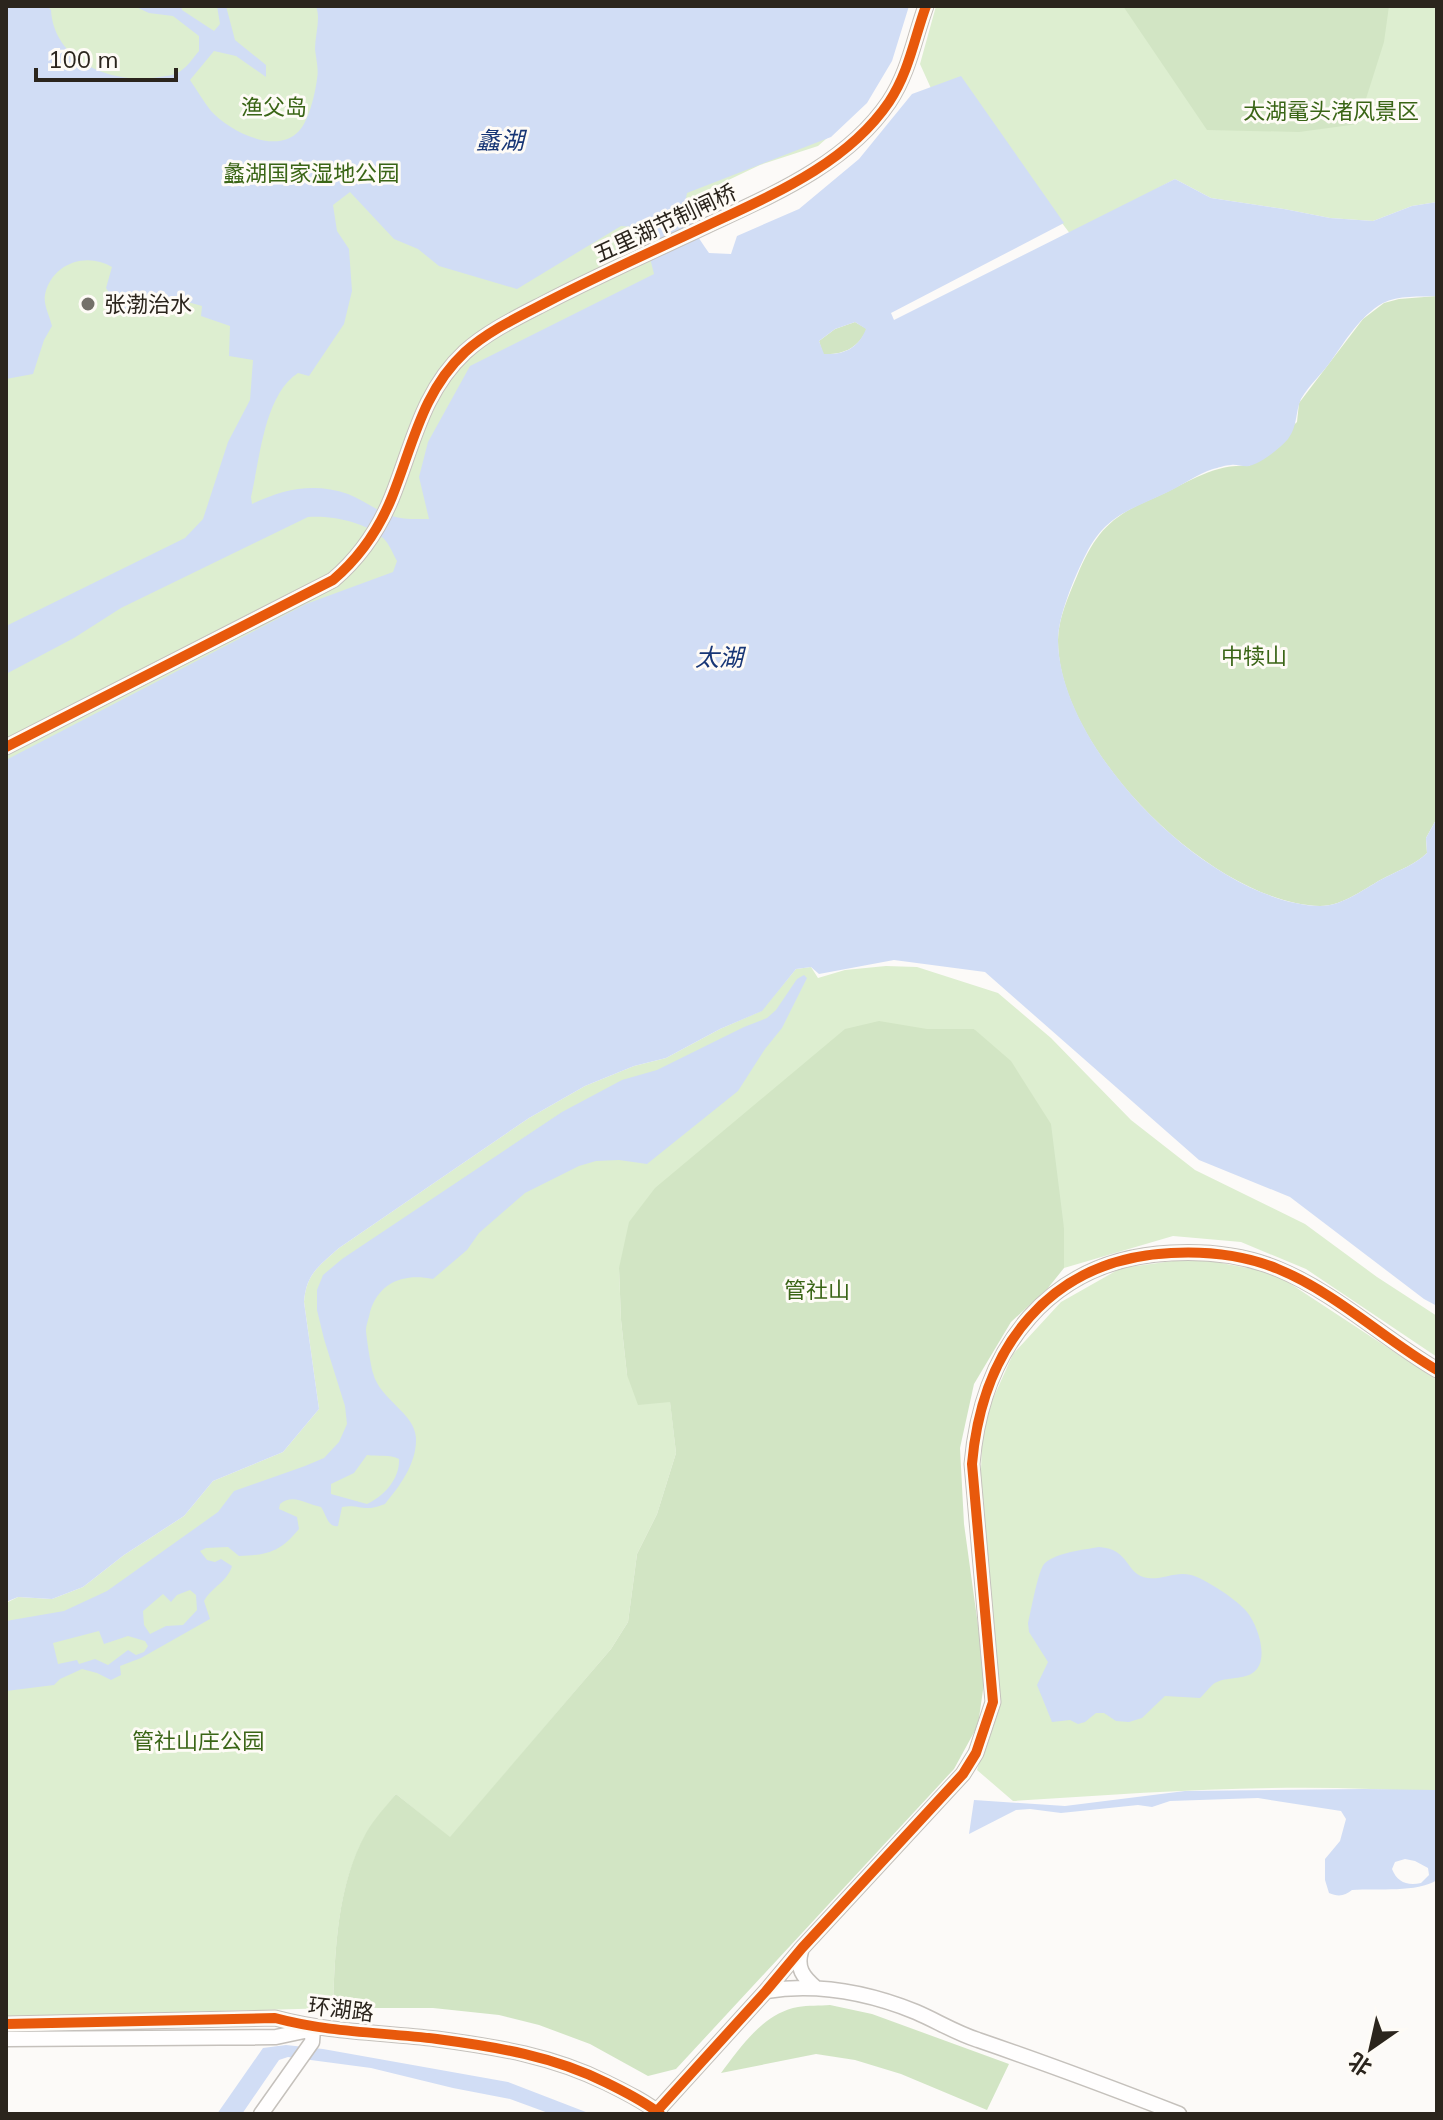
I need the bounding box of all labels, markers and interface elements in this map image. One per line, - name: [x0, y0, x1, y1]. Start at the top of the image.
- scale bar: [36, 32, 176, 82]
- text: 100 m: [48, 44, 119, 74]
- park label: 渔父岛: [241, 93, 307, 121]
- park label: 太湖鼋头渚风景区: [1243, 97, 1419, 125]
- water label: 蠡湖: [476, 125, 528, 155]
- park label: 蠡湖国家湿地公园: [223, 159, 399, 187]
- street label: 五里湖节制闸桥: [589, 178, 741, 268]
- place label: 张渤治水: [104, 290, 192, 318]
- marker: 张渤治水: [79, 295, 97, 313]
- water label: 太湖: [695, 642, 747, 672]
- park label: 中犊山: [1221, 642, 1287, 670]
- park label: 管社山: [784, 1276, 850, 1304]
- park label: 管社山庄公园: [132, 1727, 264, 1755]
- street label: 环湖路: [307, 1991, 375, 2027]
- north arrow: [1331, 2008, 1411, 2088]
- text: 北: [1343, 2047, 1377, 2082]

